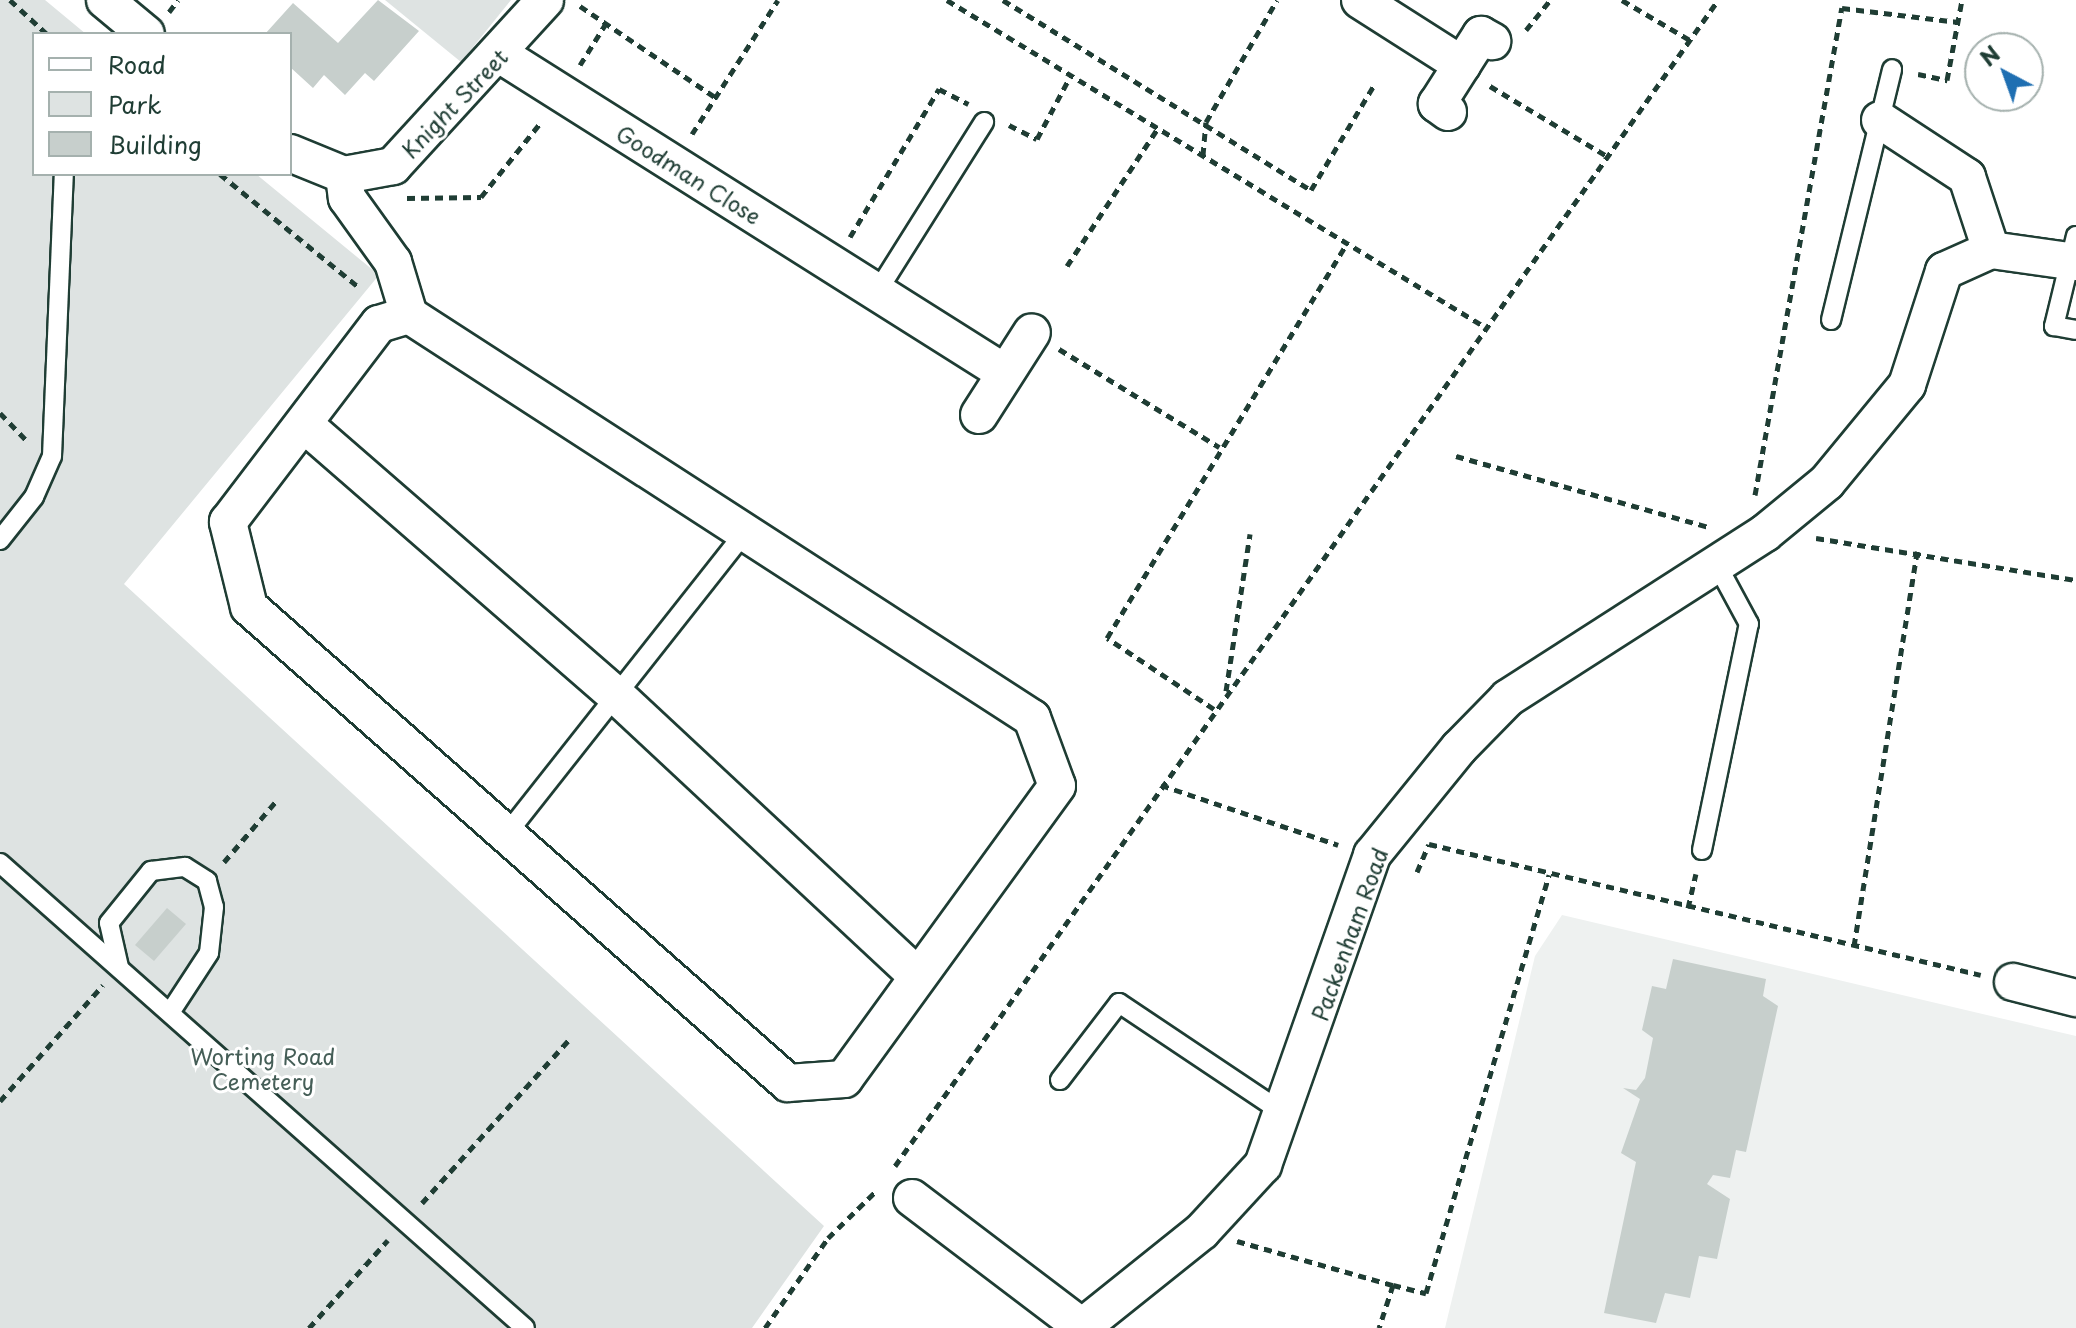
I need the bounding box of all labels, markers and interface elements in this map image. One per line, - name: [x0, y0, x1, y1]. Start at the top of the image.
- legend: [32, 32, 292, 176]
- north arrow: [1964, 32, 2044, 112]
- text: N: [1972, 37, 2007, 73]
- street label: Knight Street: [395, 43, 513, 163]
- text: Road: [108, 46, 166, 82]
- text: Park: [108, 86, 162, 122]
- street label: Goodman Close: [612, 119, 766, 229]
- text: Building: [108, 126, 202, 162]
- street label: Packenham Road: [1305, 844, 1393, 1024]
- park label: Worting Road Cemetery: [190, 1042, 336, 1094]

